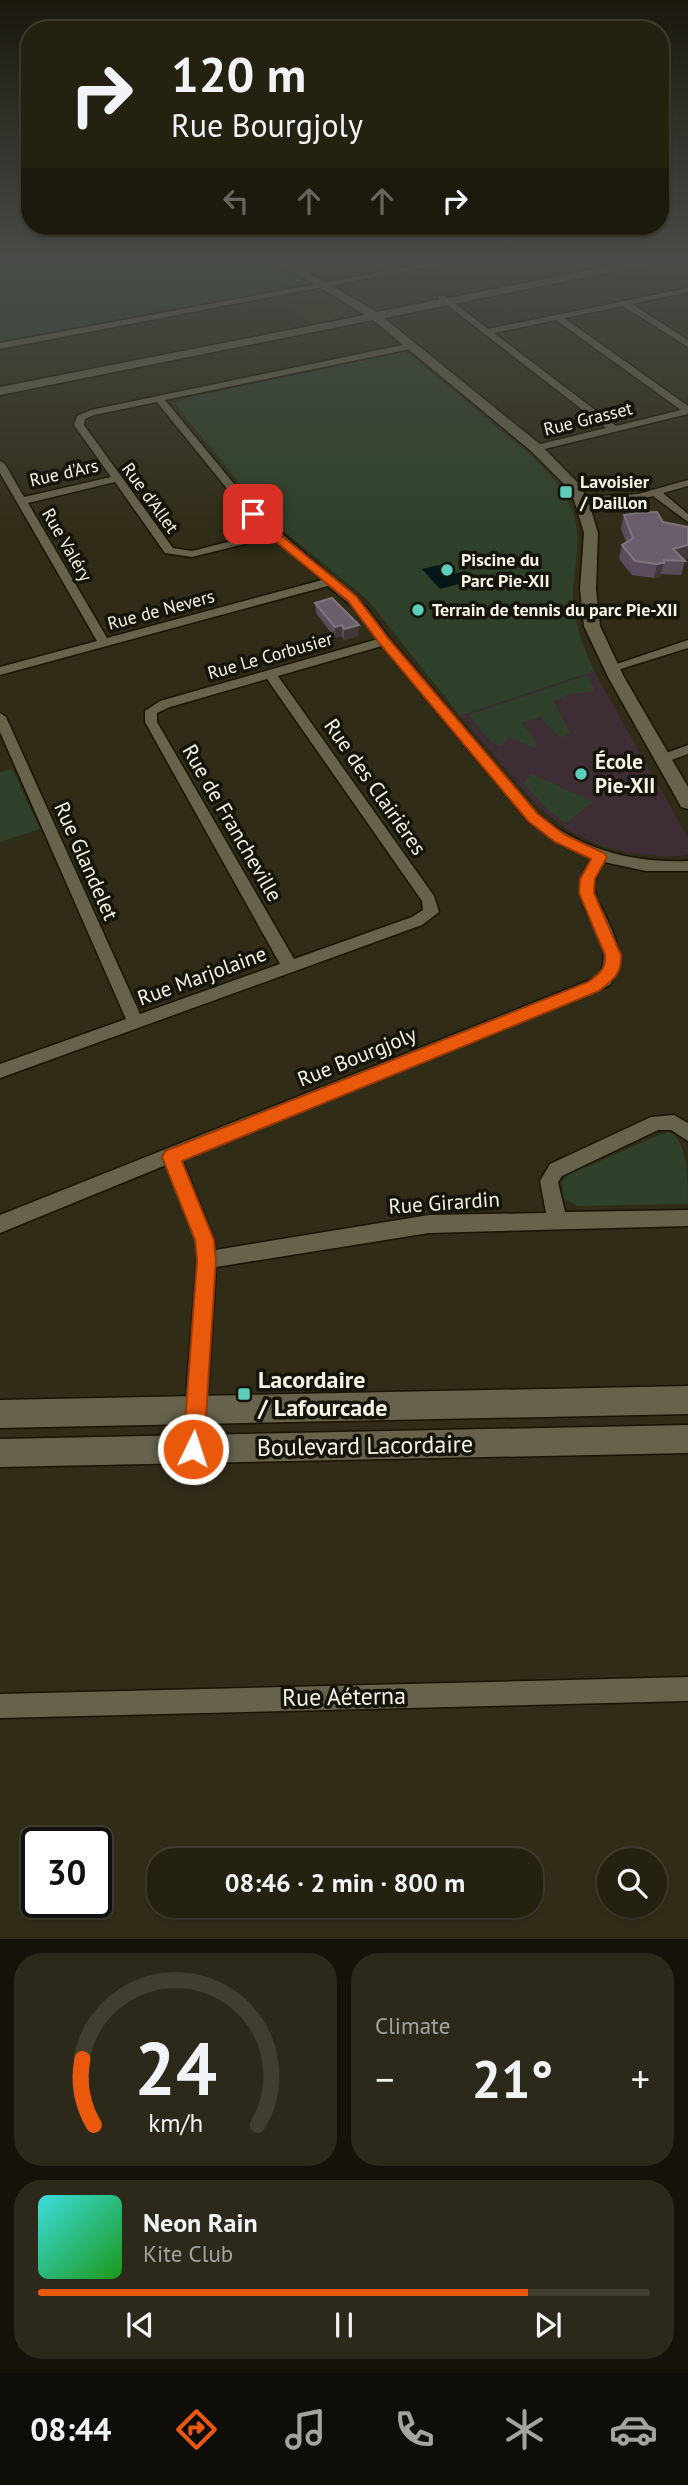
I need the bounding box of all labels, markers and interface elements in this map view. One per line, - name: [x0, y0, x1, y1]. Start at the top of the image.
- text: 120 m: [171, 42, 306, 106]
- icon: right: [56, 49, 147, 140]
- text: Rue Bourgjoly: [171, 104, 363, 146]
- icon: left: [217, 182, 255, 220]
- icon: ahead: [290, 182, 328, 220]
- icon: ahead: [363, 182, 401, 220]
- icon: right: [436, 182, 474, 220]
- street label: Rue Grasset: [541, 396, 635, 441]
- street label: Rue d'Ars: [27, 453, 100, 492]
- street label: Rue d'Allet: [117, 458, 184, 538]
- place label: Lavoisier / Daillon: [579, 470, 650, 514]
- pin: [223, 484, 283, 544]
- marker: Lavoisier / Daillon: [558, 484, 574, 500]
- icon: arrive: [234, 495, 272, 533]
- street label: Rue Valéry: [37, 504, 98, 586]
- place label: Piscine du Parc Pie-XII: [461, 548, 550, 592]
- marker: Piscine du Parc Pie-XII: [439, 562, 455, 578]
- street label: Rue de Nevers: [105, 584, 217, 635]
- place label: Terrain de tennis du parc Pie-XII: [432, 598, 678, 621]
- marker: Terrain de tennis du parc Pie-XII: [410, 602, 426, 618]
- street label: Rue Le Corbusier: [205, 627, 335, 684]
- street label: Rue des Clairières: [318, 713, 433, 860]
- street label: Rue de Francheville: [176, 739, 288, 906]
- place label: École Pie-XII: [595, 748, 655, 799]
- marker: École Pie-XII: [573, 766, 589, 782]
- street label: Rue Glandelet: [48, 797, 125, 924]
- street label: Rue Marjolaine: [134, 940, 270, 1011]
- street label: Rue Bourgjoly: [293, 1020, 420, 1093]
- street label: Rue Girardin: [387, 1185, 501, 1220]
- place label: Lacordaire / Lafourcade: [257, 1364, 387, 1423]
- marker: Lacordaire / Lafourcade: [236, 1386, 252, 1402]
- position arrow: [156, 1412, 230, 1486]
- street label: Boulevard Lacordaire: [257, 1428, 473, 1463]
- street label: Rue Aéterna: [282, 1680, 406, 1713]
- speed limit sign: 30: [21, 1827, 112, 1918]
- map controls: [597, 1848, 667, 1918]
- button: search: [597, 1848, 667, 1918]
- text: 08:46 · 2 min · 800 m: [225, 1866, 465, 1899]
- text: Climate: [375, 2011, 450, 2040]
- text: 24: [134, 2022, 217, 2116]
- text: 21°: [472, 2045, 553, 2112]
- text: −: [375, 2054, 394, 2103]
- text: +: [631, 2054, 650, 2103]
- text: km/h: [148, 2107, 203, 2139]
- text: Neon Rain: [143, 2206, 258, 2239]
- text: Kite Club: [143, 2239, 233, 2268]
- icon: previous: [121, 2306, 159, 2344]
- icon: pause: [325, 2306, 363, 2344]
- icon: next: [529, 2306, 567, 2344]
- icon: directions: [172, 2405, 221, 2454]
- icon: music: [281, 2405, 330, 2454]
- icon: phone: [390, 2405, 439, 2454]
- icon: climate: [500, 2405, 549, 2454]
- icon: car: [609, 2405, 658, 2454]
- text: 08:44: [30, 2408, 111, 2450]

